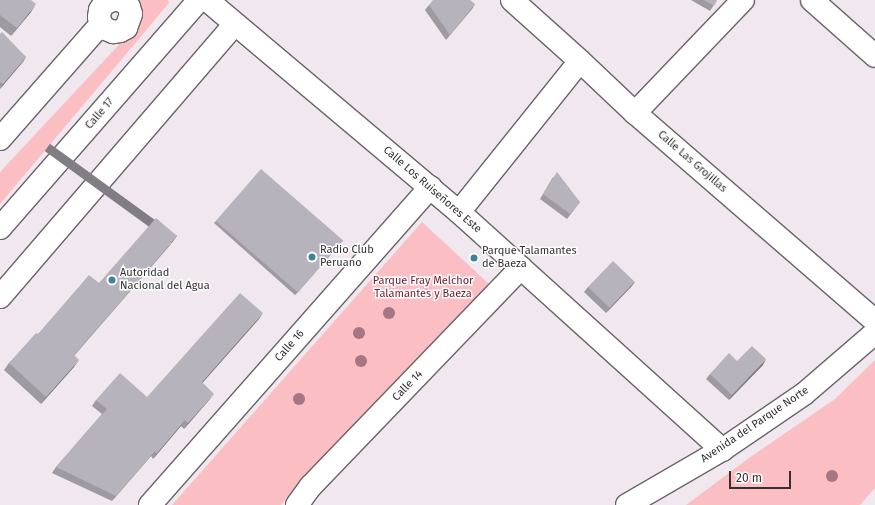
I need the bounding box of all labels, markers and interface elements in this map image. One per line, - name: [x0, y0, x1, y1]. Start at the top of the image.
- street label: Calle 17: [83, 96, 117, 132]
- street label: Calle Las Grojillas: [655, 128, 729, 196]
- street label: Calle Los Ruiseñores Este: [380, 144, 484, 236]
- place label: Radio Club Peruano: [320, 244, 374, 270]
- place label: Parque Talamantes de Baeza: [482, 245, 577, 271]
- marker: Radio Club Peruano: [307, 252, 317, 262]
- marker: Parque Talamantes de Baeza: [469, 253, 479, 263]
- place label: Autoridad Nacional del Agua: [120, 267, 210, 293]
- marker: Autoridad Nacional del Agua: [107, 275, 117, 285]
- park label: Parque Fray Melchor Talamantes y Baeza: [373, 275, 473, 301]
- street label: Calle 16: [273, 327, 307, 365]
- street label: Calle 14: [390, 368, 426, 404]
- street label: Avenida del Parque Norte: [699, 384, 811, 466]
- scale bar: [731, 463, 793, 489]
- text: 20 m: [736, 471, 762, 485]

